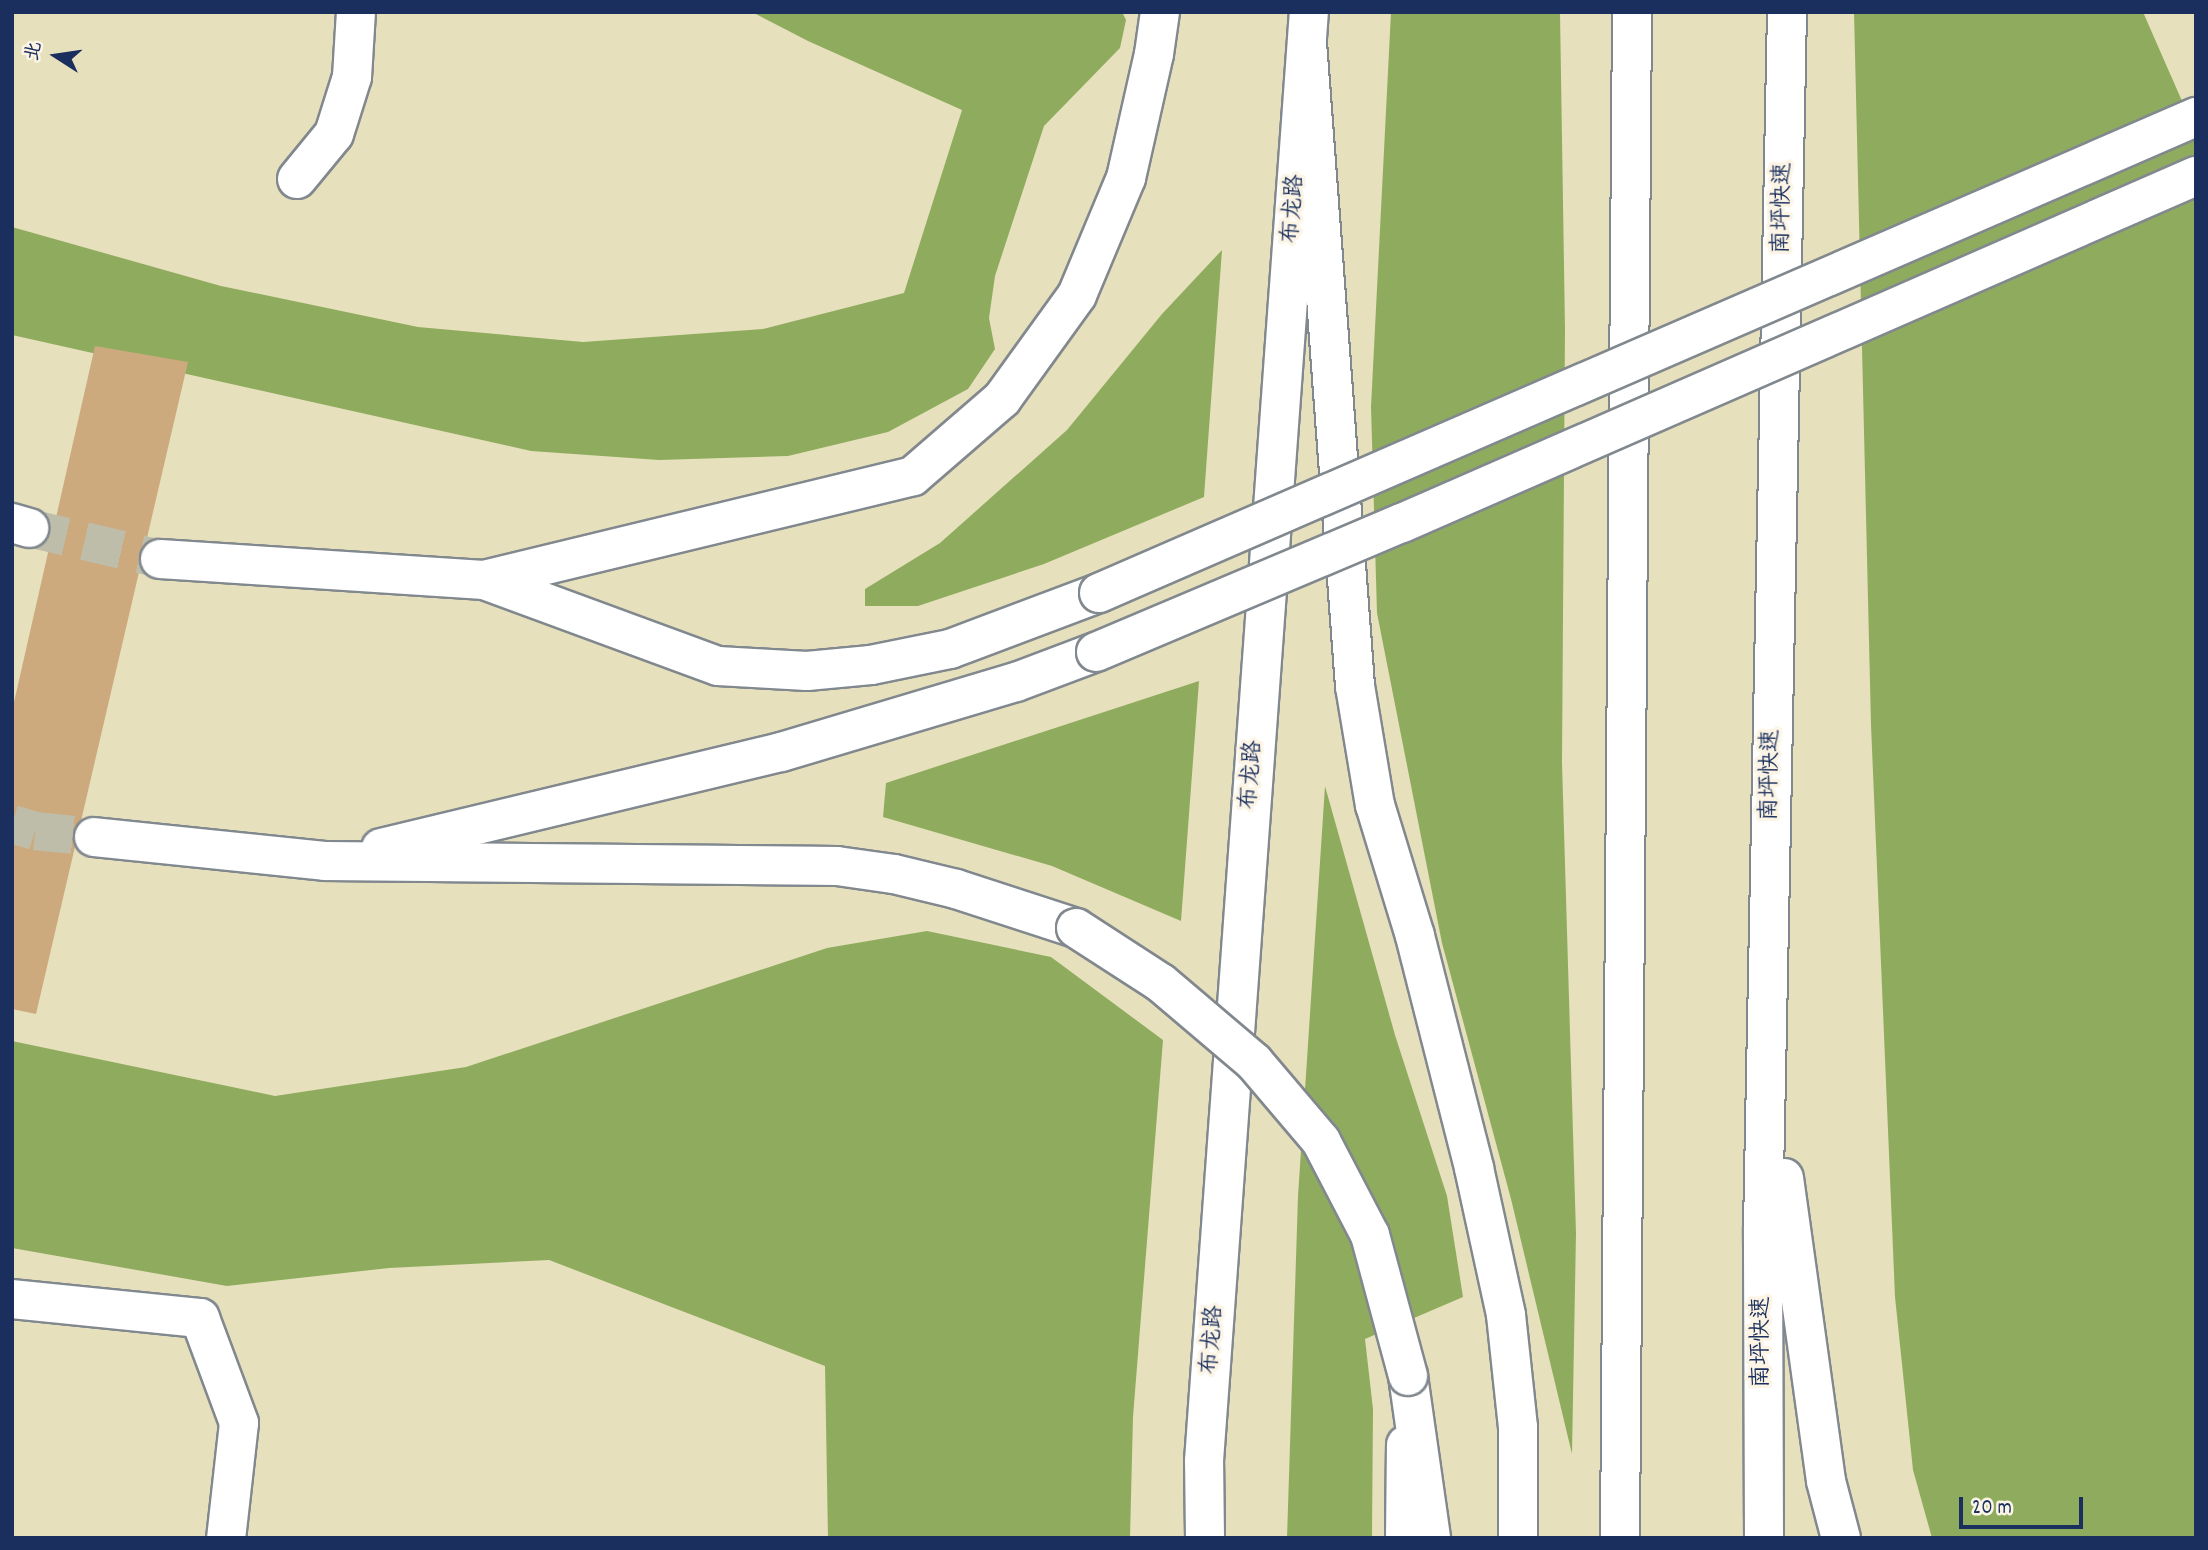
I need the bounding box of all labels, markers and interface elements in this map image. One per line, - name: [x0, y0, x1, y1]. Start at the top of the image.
- north arrow: [21, 21, 91, 91]
- text: 北: [20, 39, 50, 64]
- street label: 南坪快速: [1769, 162, 1799, 254]
- street label: 布龙路: [1279, 174, 1311, 244]
- street label: 南坪快速: [1757, 729, 1787, 821]
- street label: 布龙路: [1237, 740, 1269, 810]
- street label: 南坪快速: [1749, 1296, 1777, 1388]
- street label: 布龙路: [1198, 1305, 1230, 1375]
- scale bar: [1963, 1484, 2087, 1528]
- text: 20 m: [1972, 1494, 2012, 1524]

